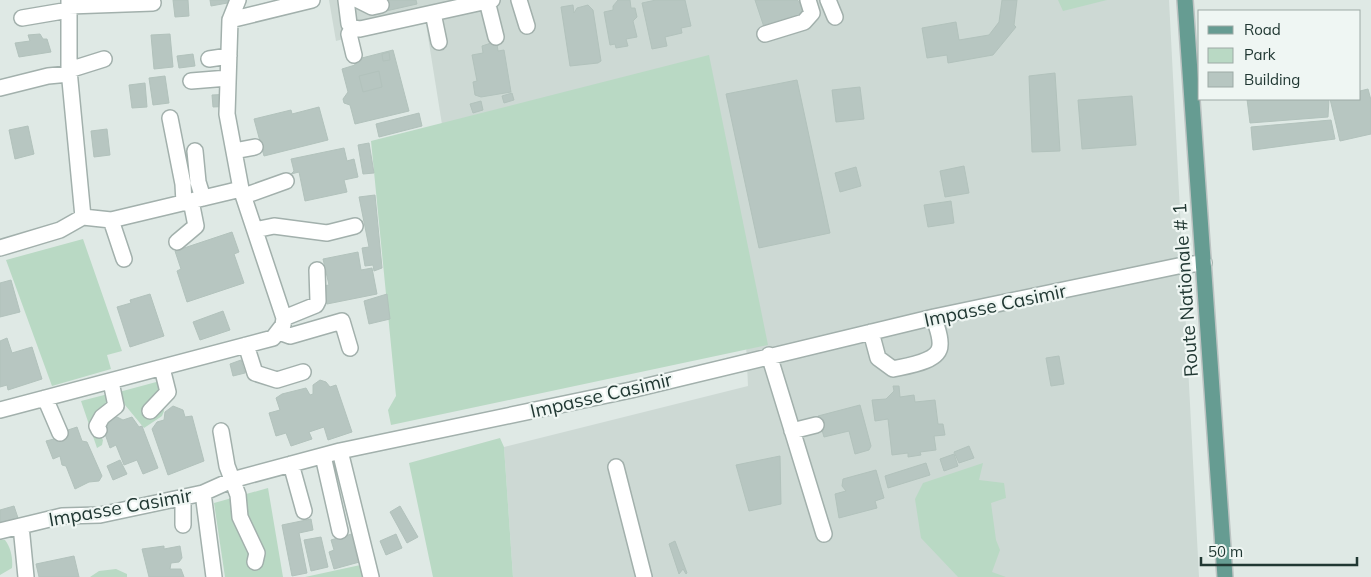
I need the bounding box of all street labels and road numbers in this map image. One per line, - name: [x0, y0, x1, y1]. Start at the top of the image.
- street label: Route Nationale # 1: [1167, 202, 1203, 378]
- street label: Impasse Casimir: [922, 278, 1068, 332]
- street label: Impasse Casimir: [528, 367, 674, 423]
- street label: Impasse Casimir: [47, 483, 193, 531]

